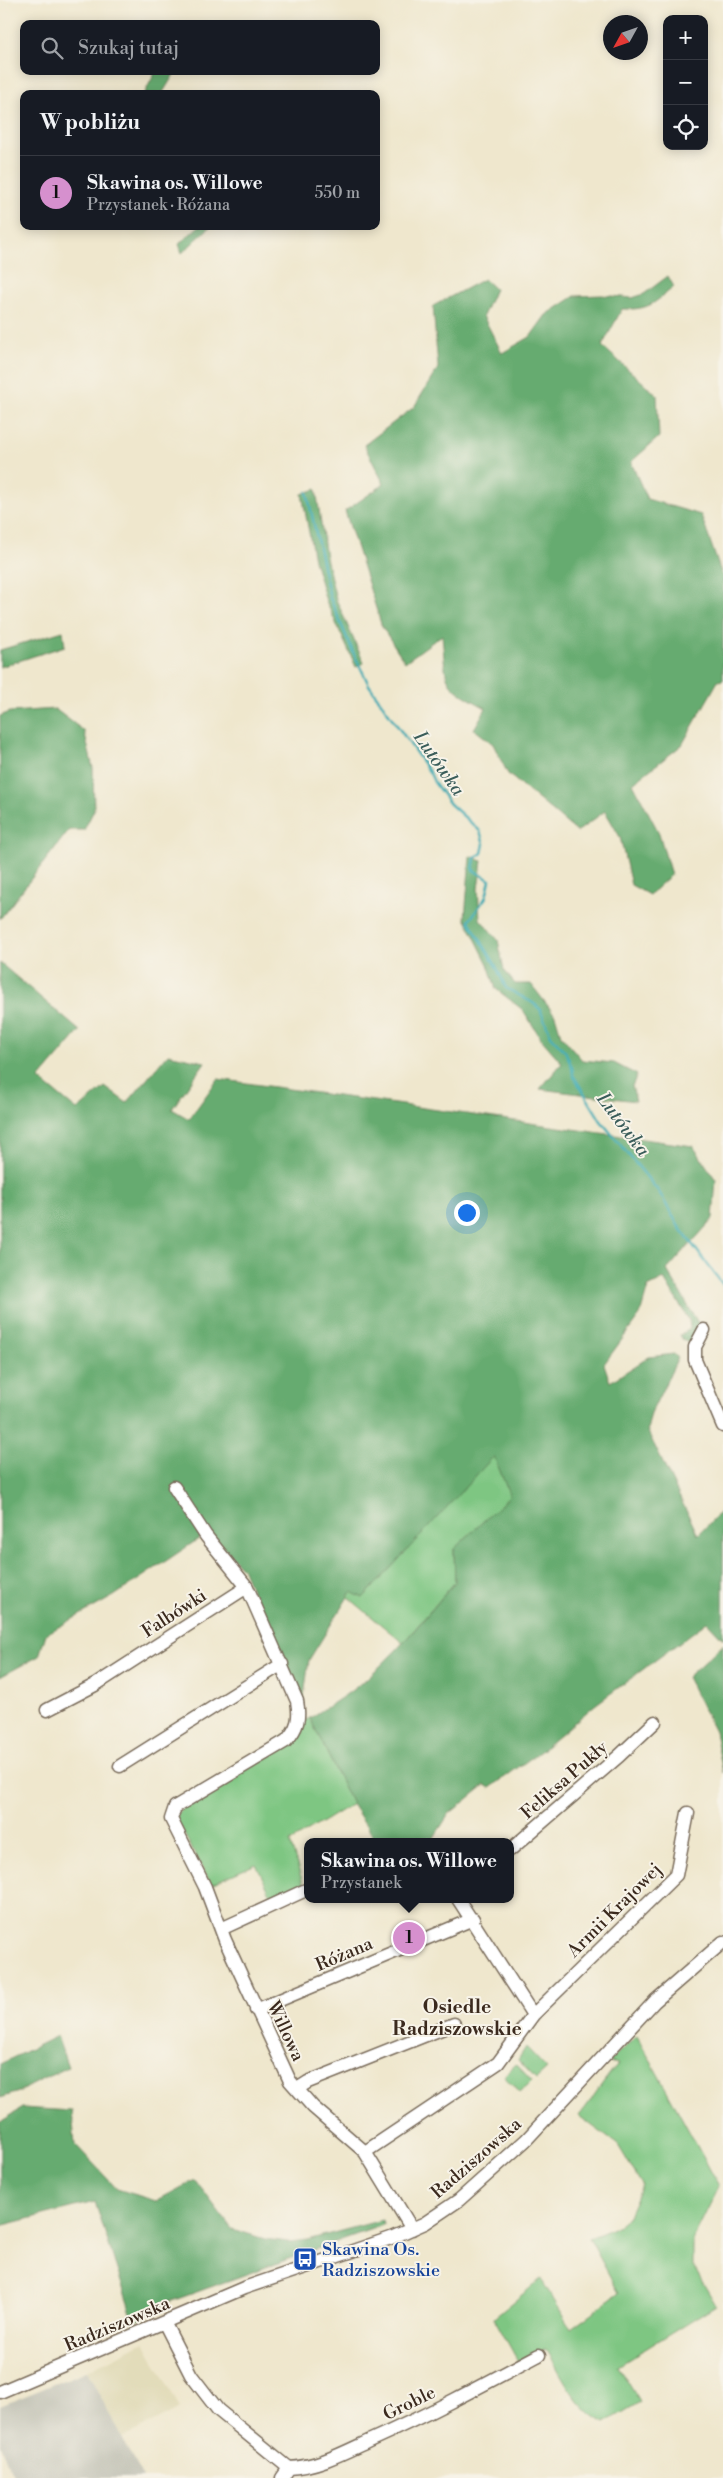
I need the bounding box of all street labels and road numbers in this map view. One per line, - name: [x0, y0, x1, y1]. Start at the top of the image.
- street label: Falbówki: [137, 1584, 211, 1643]
- street label: Feliksa Pukły: [516, 1736, 613, 1824]
- street label: Armii Krajowej: [561, 1858, 667, 1963]
- street label: Różana: [312, 1932, 377, 1977]
- street label: Willowa: [261, 1997, 310, 2066]
- street label: Radziszowska: [426, 2112, 527, 2204]
- street label: Radziszowska: [61, 2292, 174, 2357]
- street label: Groble: [379, 2381, 439, 2426]

